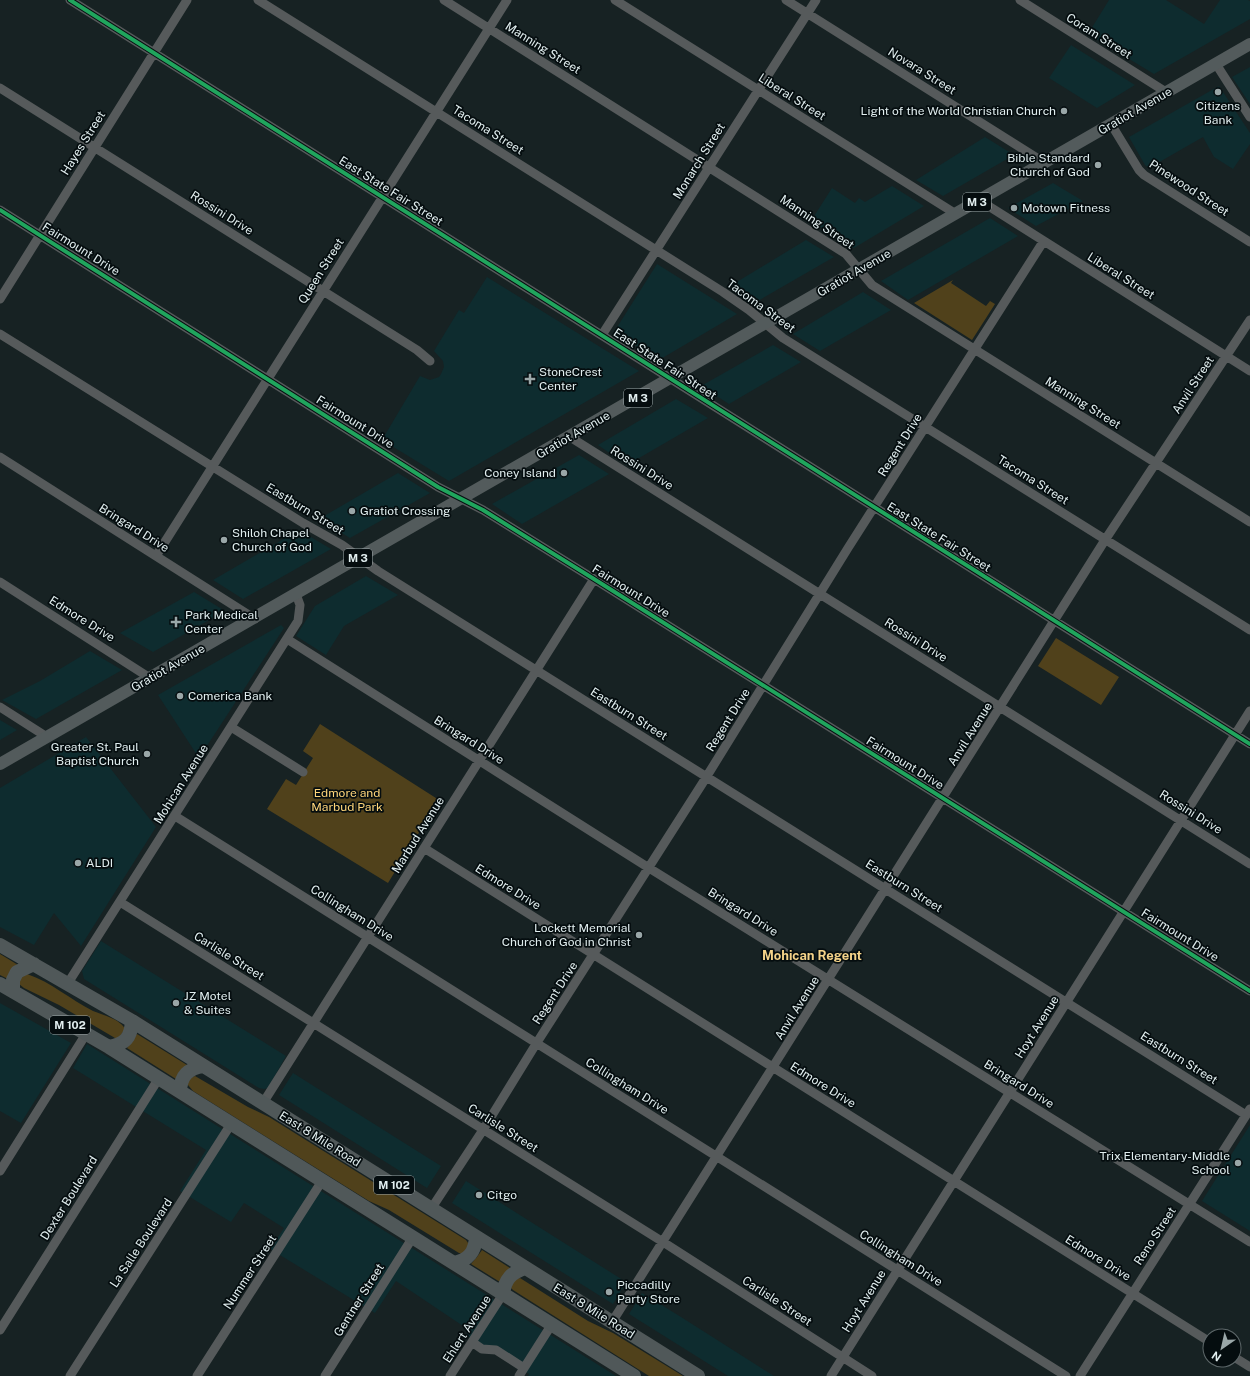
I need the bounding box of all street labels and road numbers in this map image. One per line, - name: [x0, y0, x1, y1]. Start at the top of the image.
- street label: Coram Street: [1064, 10, 1135, 62]
- street label: Manning Street: [503, 19, 584, 77]
- street label: Novara Street: [886, 45, 959, 98]
- street label: Liberal Street: [756, 71, 828, 123]
- street label: Gratiot Avenue: [1096, 84, 1174, 138]
- street label: Tacoma Street: [450, 103, 526, 158]
- street label: Hayes Street: [58, 108, 108, 178]
- street label: Monarch Street: [670, 120, 728, 202]
- street label: East State Fair Street: [337, 153, 446, 229]
- street label: Pinewood Street: [1146, 157, 1232, 219]
- street label: Rossini Drive: [188, 188, 256, 238]
- street label: Manning Street: [777, 192, 857, 252]
- road number: M 3: [963, 193, 991, 211]
- street label: Fairmount Drive: [40, 220, 122, 279]
- street label: Queen Street: [295, 235, 347, 306]
- street label: Gratiot Avenue: [815, 246, 893, 300]
- street label: Liberal Street: [1085, 250, 1157, 302]
- street label: Tacoma Street: [724, 276, 798, 336]
- street label: East State Fair Street: [611, 326, 719, 403]
- street label: Anvil Street: [1169, 353, 1217, 416]
- street label: Manning Street: [1043, 374, 1124, 432]
- road number: M 3: [624, 389, 652, 407]
- street label: Fairmount Drive: [314, 393, 396, 452]
- street label: Gratiot Avenue: [534, 408, 612, 462]
- street label: Regent Drive: [875, 411, 925, 479]
- street label: Rossini Drive: [608, 443, 676, 493]
- street label: Tacoma Street: [995, 453, 1071, 508]
- street label: Eastburn Street: [264, 480, 347, 538]
- street label: East State Fair Street: [885, 499, 994, 575]
- street label: Bringard Drive: [96, 501, 172, 555]
- road number: M 3: [344, 549, 372, 567]
- street label: Fairmount Drive: [590, 562, 672, 621]
- street label: Edmore Drive: [47, 593, 118, 645]
- street label: Rossini Drive: [882, 615, 950, 665]
- street label: Gratiot Avenue: [129, 641, 207, 695]
- street label: Eastburn Street: [588, 685, 670, 744]
- street label: Regent Drive: [703, 686, 753, 754]
- street label: Anvil Avenue: [945, 700, 995, 768]
- street label: Bringard Drive: [431, 713, 507, 767]
- street label: Fairmount Drive: [864, 734, 946, 793]
- street label: Mohican Avenue: [151, 741, 211, 826]
- street label: Rossini Drive: [1157, 787, 1225, 837]
- street label: Marbud Avenue: [389, 794, 447, 876]
- street label: Eastburn Street: [863, 857, 945, 916]
- street label: Edmore Drive: [473, 861, 544, 913]
- street label: Collingham Drive: [308, 882, 396, 944]
- street label: Bringard Drive: [705, 885, 781, 939]
- street label: Fairmount Drive: [1139, 906, 1221, 965]
- street label: Carlisle Street: [191, 929, 267, 983]
- street label: Regent Drive: [530, 959, 581, 1027]
- street label: Anvil Avenue: [772, 974, 822, 1042]
- street label: Hoyt Avenue: [1012, 993, 1062, 1061]
- road number: M 102: [50, 1016, 90, 1034]
- street label: Eastburn Street: [1138, 1029, 1220, 1088]
- street label: Collingham Drive: [583, 1055, 671, 1117]
- street label: Bringard Drive: [981, 1057, 1057, 1111]
- street label: Edmore Drive: [788, 1059, 859, 1111]
- street label: Carlisle Street: [465, 1101, 541, 1155]
- street label: East 8 Mile Road: [277, 1108, 363, 1170]
- street label: Dexter Boulevard: [38, 1153, 100, 1243]
- road number: M 102: [374, 1176, 414, 1194]
- street label: La Salle Boulevard: [107, 1196, 175, 1290]
- street label: Reno Street: [1131, 1204, 1179, 1268]
- street label: Collingham Drive: [857, 1227, 945, 1289]
- street label: Nummer Street: [221, 1232, 280, 1312]
- street label: Edmore Drive: [1063, 1232, 1134, 1284]
- street label: Gentner Street: [331, 1261, 387, 1339]
- street label: Hoyt Avenue: [839, 1267, 889, 1335]
- street label: Carlisle Street: [740, 1273, 815, 1329]
- street label: East 8 Mile Road: [551, 1280, 637, 1342]
- street label: Ehlert Avenue: [440, 1292, 494, 1365]

